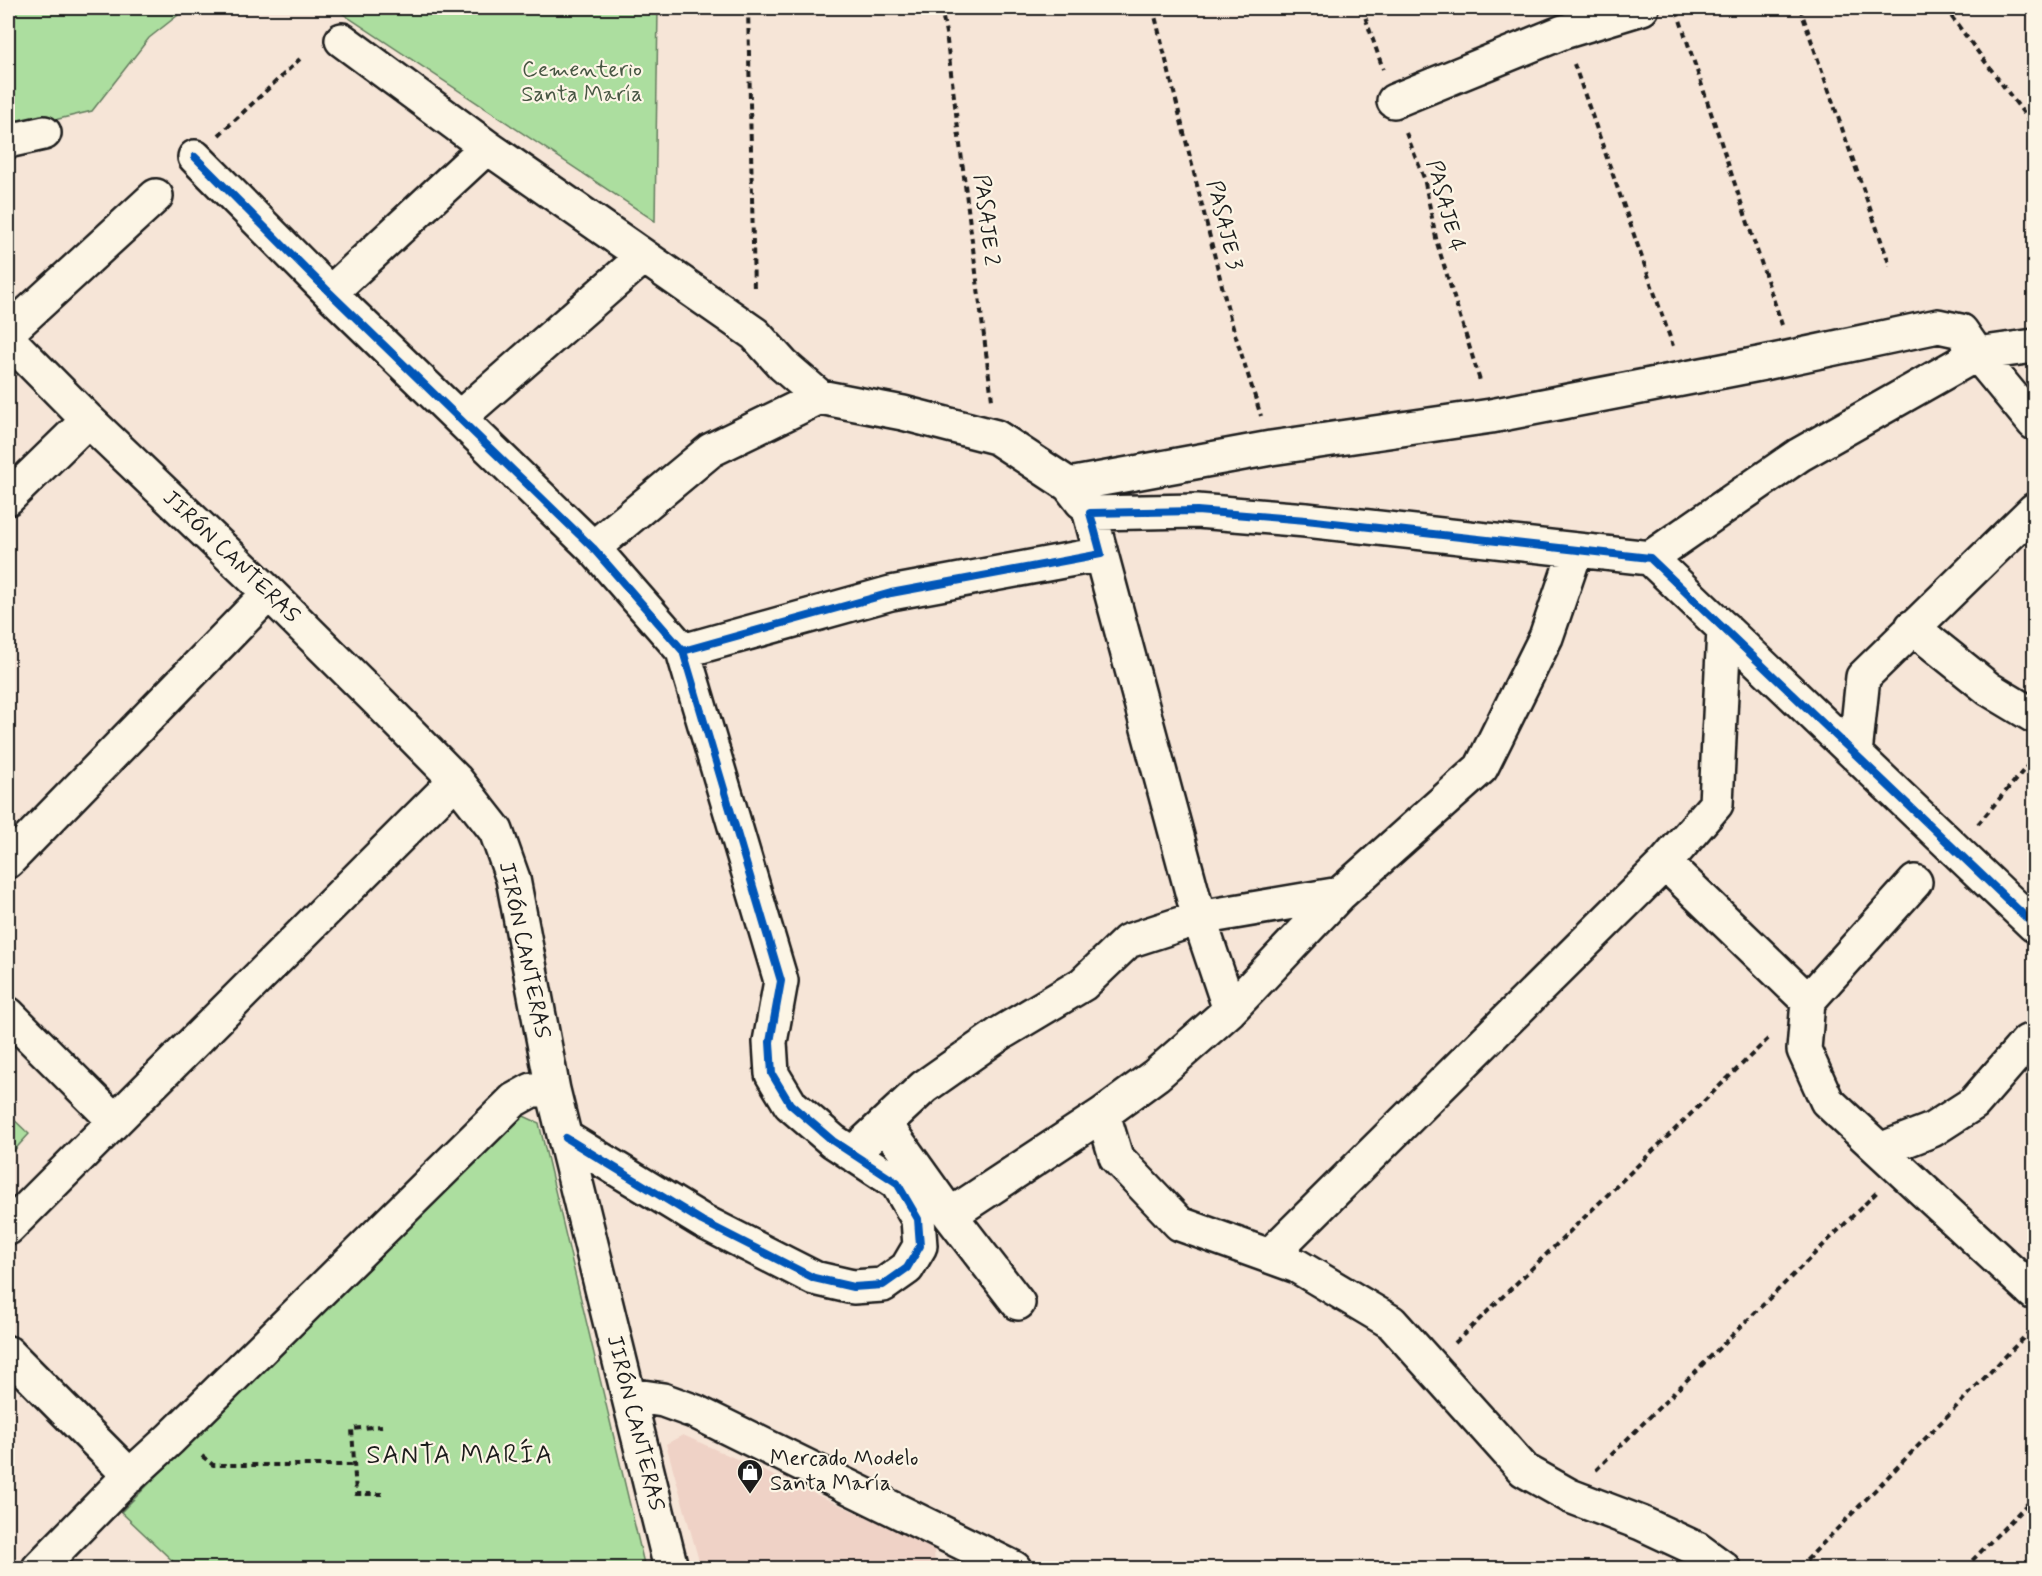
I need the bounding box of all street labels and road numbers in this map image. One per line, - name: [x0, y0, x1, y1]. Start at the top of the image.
- street label: PASAJE 4: [1419, 157, 1471, 255]
- street label: PASAJE 2: [967, 173, 1006, 268]
- street label: PASAJE 3: [1199, 177, 1249, 273]
- street label: JIRÓN CANTERAS: [157, 484, 305, 630]
- street label: JIRÓN CANTERAS: [492, 859, 556, 1041]
- street label: JIRÓN CANTERAS: [600, 1332, 670, 1514]

